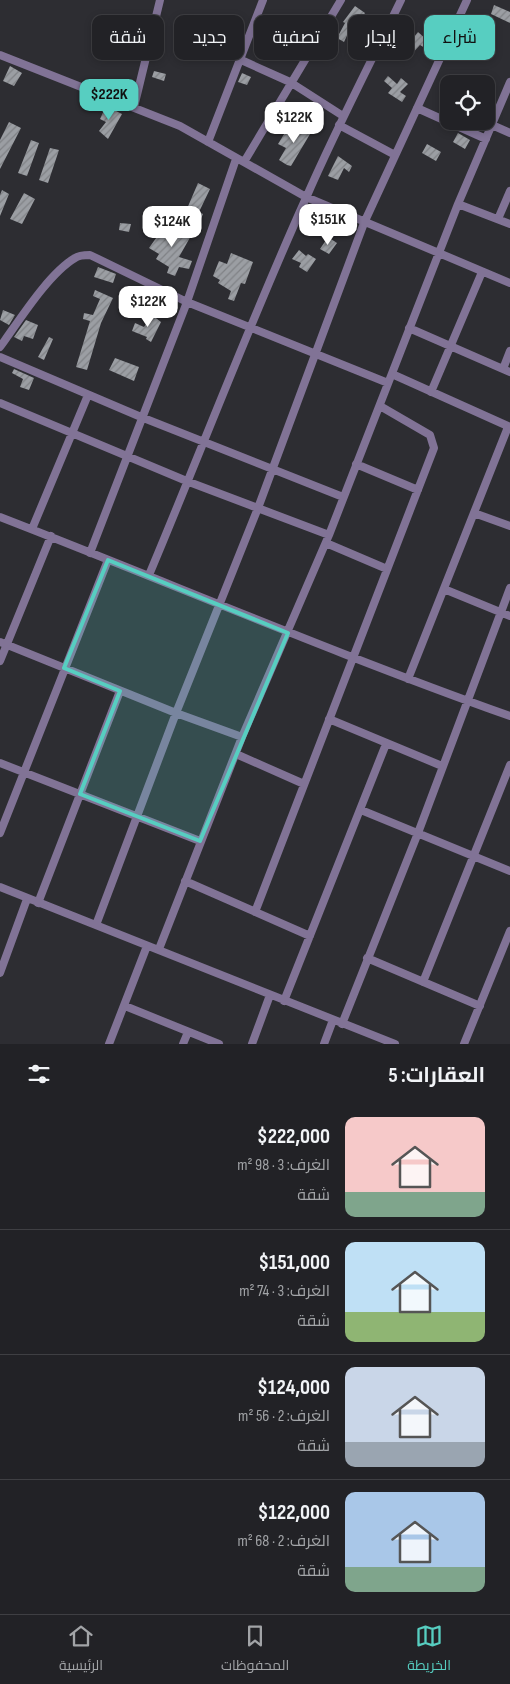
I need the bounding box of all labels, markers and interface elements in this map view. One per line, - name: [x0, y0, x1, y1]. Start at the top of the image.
- chip: شقة: [92, 15, 164, 60]
- chip: جديد: [174, 15, 244, 60]
- chip: تصفية: [254, 15, 338, 60]
- chip: إيجار: [348, 15, 414, 60]
- chip: شراء: [424, 15, 495, 60]
- map controls: [440, 75, 495, 130]
- button: locate: [440, 75, 495, 130]
- pin: $222K: [74, 78, 144, 121]
- text: $222K: [90, 85, 128, 104]
- pin: $122K: [259, 102, 329, 144]
- text: $122K: [276, 108, 312, 127]
- pin: $151K: [293, 204, 363, 246]
- pin: $124K: [137, 206, 207, 248]
- text: $151K: [310, 210, 346, 229]
- text: $124K: [154, 212, 190, 231]
- pin: $122K: [113, 286, 183, 328]
- text: $122K: [130, 292, 166, 311]
- icon: filters: [25, 1060, 53, 1088]
- text: العقارات: 5: [389, 1063, 485, 1088]
- text: $222,000: [257, 1124, 330, 1149]
- icon: home: [385, 1137, 445, 1197]
- text: الغرف: 3 · 98 m²: [237, 1156, 330, 1175]
- text: شقة: [297, 1186, 330, 1205]
- text: $151,000: [258, 1250, 330, 1275]
- icon: home: [385, 1262, 445, 1322]
- text: الغرف: 3 · 74 m²: [239, 1282, 330, 1301]
- text: شقة: [297, 1312, 330, 1331]
- text: $124,000: [257, 1375, 330, 1400]
- icon: home: [385, 1387, 445, 1447]
- text: الغرف: 2 · 56 m²: [238, 1407, 330, 1426]
- text: شقة: [297, 1437, 330, 1456]
- text: $122,000: [258, 1500, 330, 1525]
- icon: home: [385, 1512, 445, 1572]
- text: الغرف: 2 · 68 m²: [238, 1532, 330, 1551]
- text: شقة: [297, 1562, 330, 1581]
- tab: الرئيسية: [59, 1622, 103, 1678]
- tab: المحفوظات: [221, 1622, 289, 1678]
- tab: الخريطة: [407, 1622, 451, 1678]

